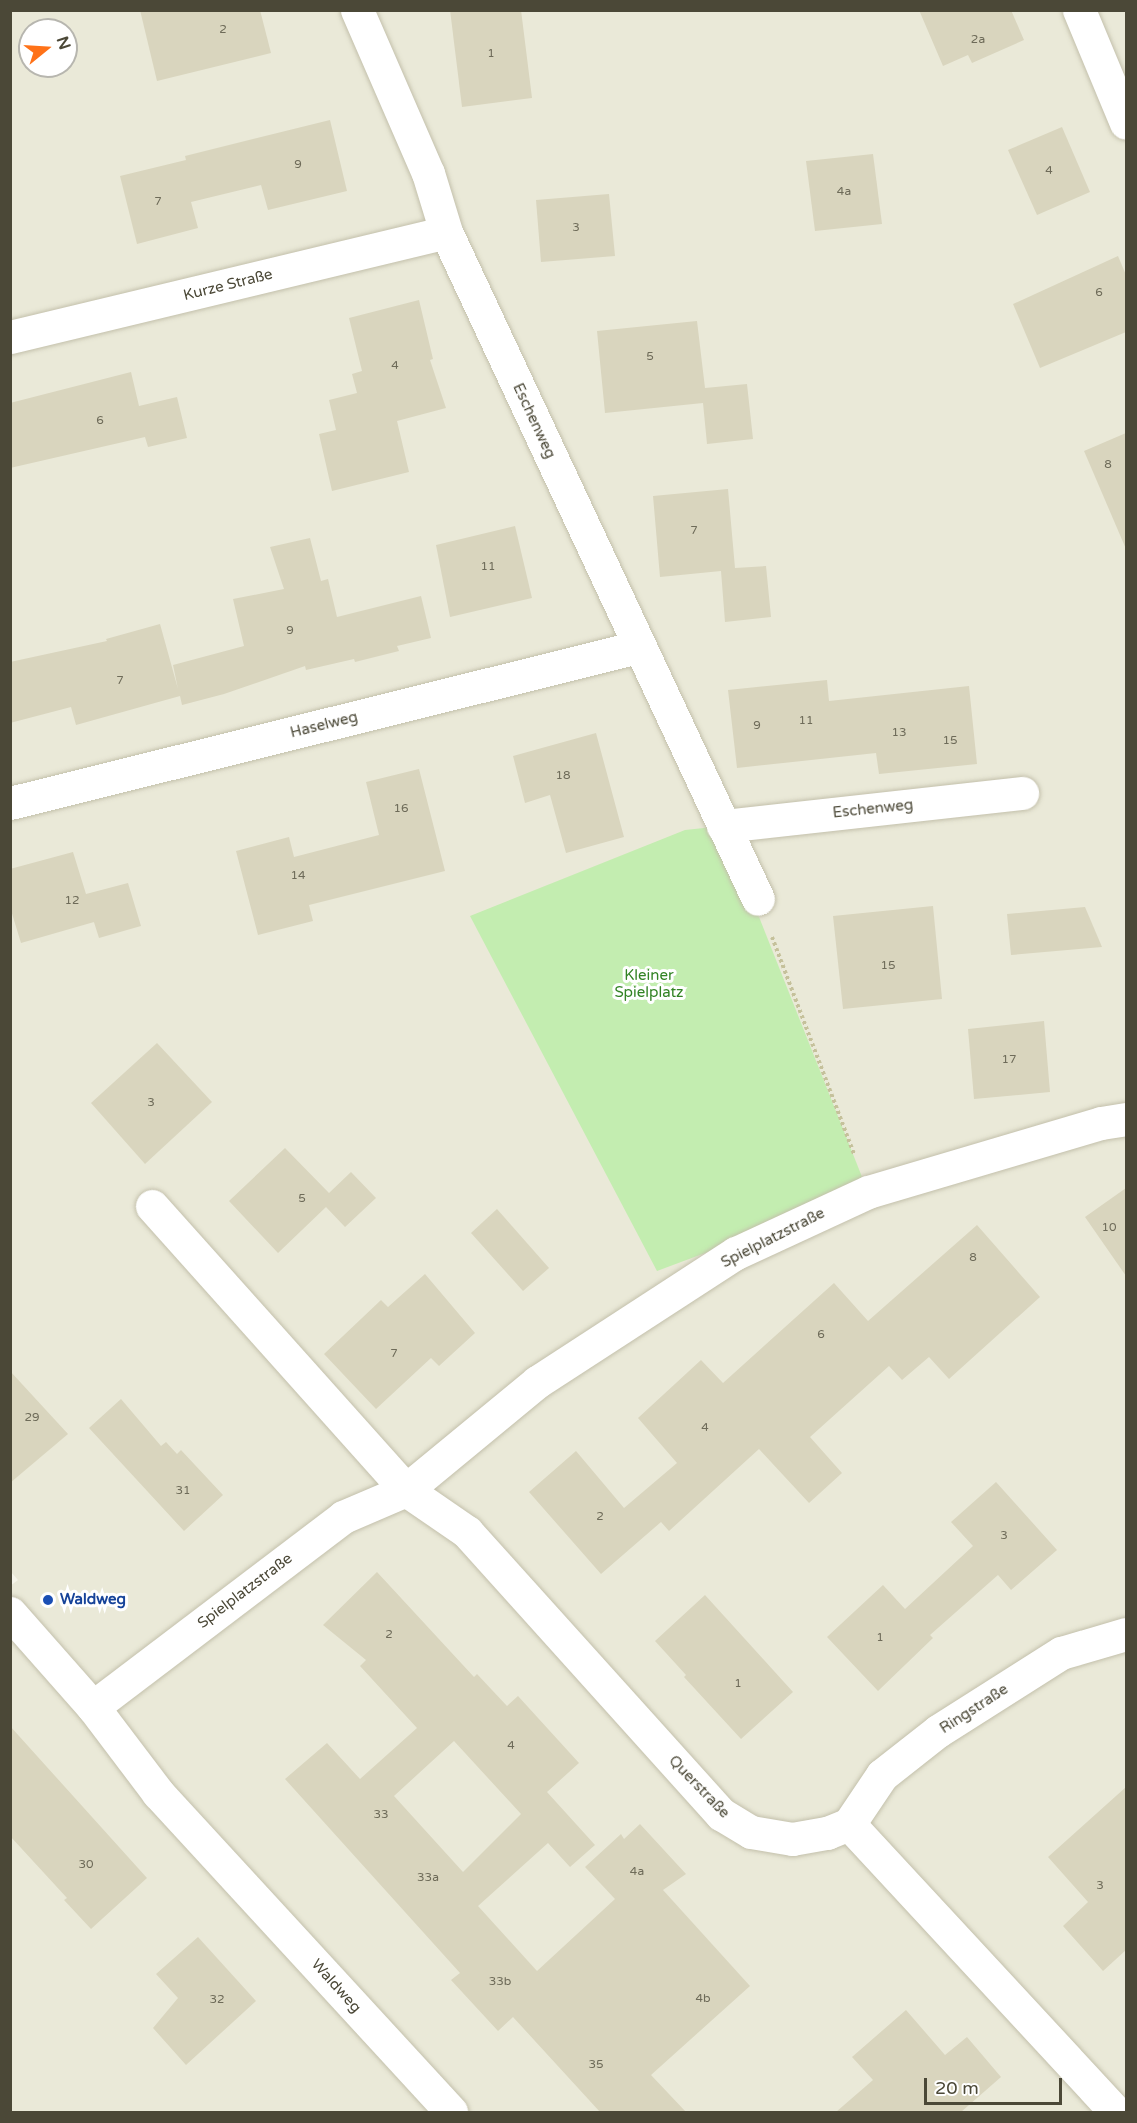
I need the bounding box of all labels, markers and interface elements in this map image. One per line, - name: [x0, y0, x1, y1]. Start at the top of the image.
- north arrow: [18, 18, 78, 78]
- house number: 2: [219, 23, 227, 37]
- house number: 2a: [971, 33, 985, 47]
- text: N: [52, 34, 75, 52]
- house number: 1: [487, 47, 495, 61]
- house number: 9: [294, 158, 302, 172]
- house number: 4: [1045, 164, 1053, 178]
- house number: 4a: [837, 185, 851, 199]
- house number: 7: [154, 195, 162, 209]
- house number: 3: [572, 221, 580, 235]
- street label: Kurze Straße: [182, 265, 274, 305]
- house number: 6: [1095, 286, 1103, 300]
- house number: 5: [646, 350, 654, 364]
- house number: 4: [391, 359, 399, 373]
- street label: Eschenweg: [509, 380, 559, 462]
- house number: 6: [96, 414, 104, 428]
- house number: 8: [1104, 458, 1112, 472]
- house number: 7: [690, 524, 698, 538]
- house number: 11: [480, 560, 496, 574]
- house number: 9: [286, 624, 294, 638]
- house number: 7: [116, 674, 124, 688]
- street label: Haselweg: [288, 708, 360, 742]
- house number: 11: [798, 714, 814, 728]
- house number: 9: [753, 719, 761, 733]
- house number: 13: [891, 726, 907, 740]
- house number: 15: [942, 734, 958, 748]
- house number: 18: [555, 769, 571, 783]
- street label: Eschenweg: [832, 796, 914, 822]
- house number: 16: [393, 802, 409, 816]
- house number: 14: [290, 869, 306, 883]
- house number: 12: [64, 894, 80, 908]
- house number: 15: [880, 959, 896, 973]
- park label: Kleiner Spielplatz: [614, 966, 684, 1001]
- house number: 17: [1001, 1053, 1017, 1067]
- house number: 3: [147, 1096, 155, 1110]
- house number: 5: [298, 1192, 306, 1206]
- street label: Spielplatzstraße: [718, 1204, 828, 1272]
- house number: 10: [1101, 1221, 1117, 1235]
- house number: 8: [969, 1251, 977, 1265]
- house number: 6: [817, 1328, 825, 1342]
- house number: 7: [390, 1347, 398, 1361]
- house number: 29: [24, 1411, 40, 1425]
- house number: 4: [701, 1421, 709, 1435]
- house number: 31: [175, 1484, 191, 1498]
- house number: 2: [596, 1510, 604, 1524]
- house number: 3: [1000, 1529, 1008, 1543]
- street label: Spielplatzstraße: [194, 1550, 296, 1632]
- place label: Waldweg: [60, 1591, 126, 1609]
- marker: Waldweg: [41, 1593, 55, 1607]
- house number: 2: [385, 1628, 393, 1642]
- house number: 1: [876, 1631, 884, 1645]
- house number: 1: [734, 1677, 742, 1691]
- street label: Ringstraße: [937, 1680, 1011, 1738]
- house number: 4: [507, 1739, 515, 1753]
- street label: Querstraße: [665, 1752, 733, 1822]
- house number: 33: [373, 1808, 389, 1822]
- house number: 30: [78, 1858, 94, 1872]
- house number: 4a: [630, 1865, 644, 1879]
- house number: 33a: [417, 1871, 439, 1885]
- house number: 3: [1096, 1879, 1104, 1893]
- street label: Waldweg: [307, 1955, 365, 2017]
- house number: 33b: [489, 1975, 511, 1989]
- house number: 4b: [695, 1992, 711, 2006]
- house number: 32: [209, 1993, 225, 2007]
- house number: 35: [588, 2058, 604, 2072]
- scale bar: [927, 2066, 1065, 2104]
- text: 20 m: [935, 2077, 979, 2099]

